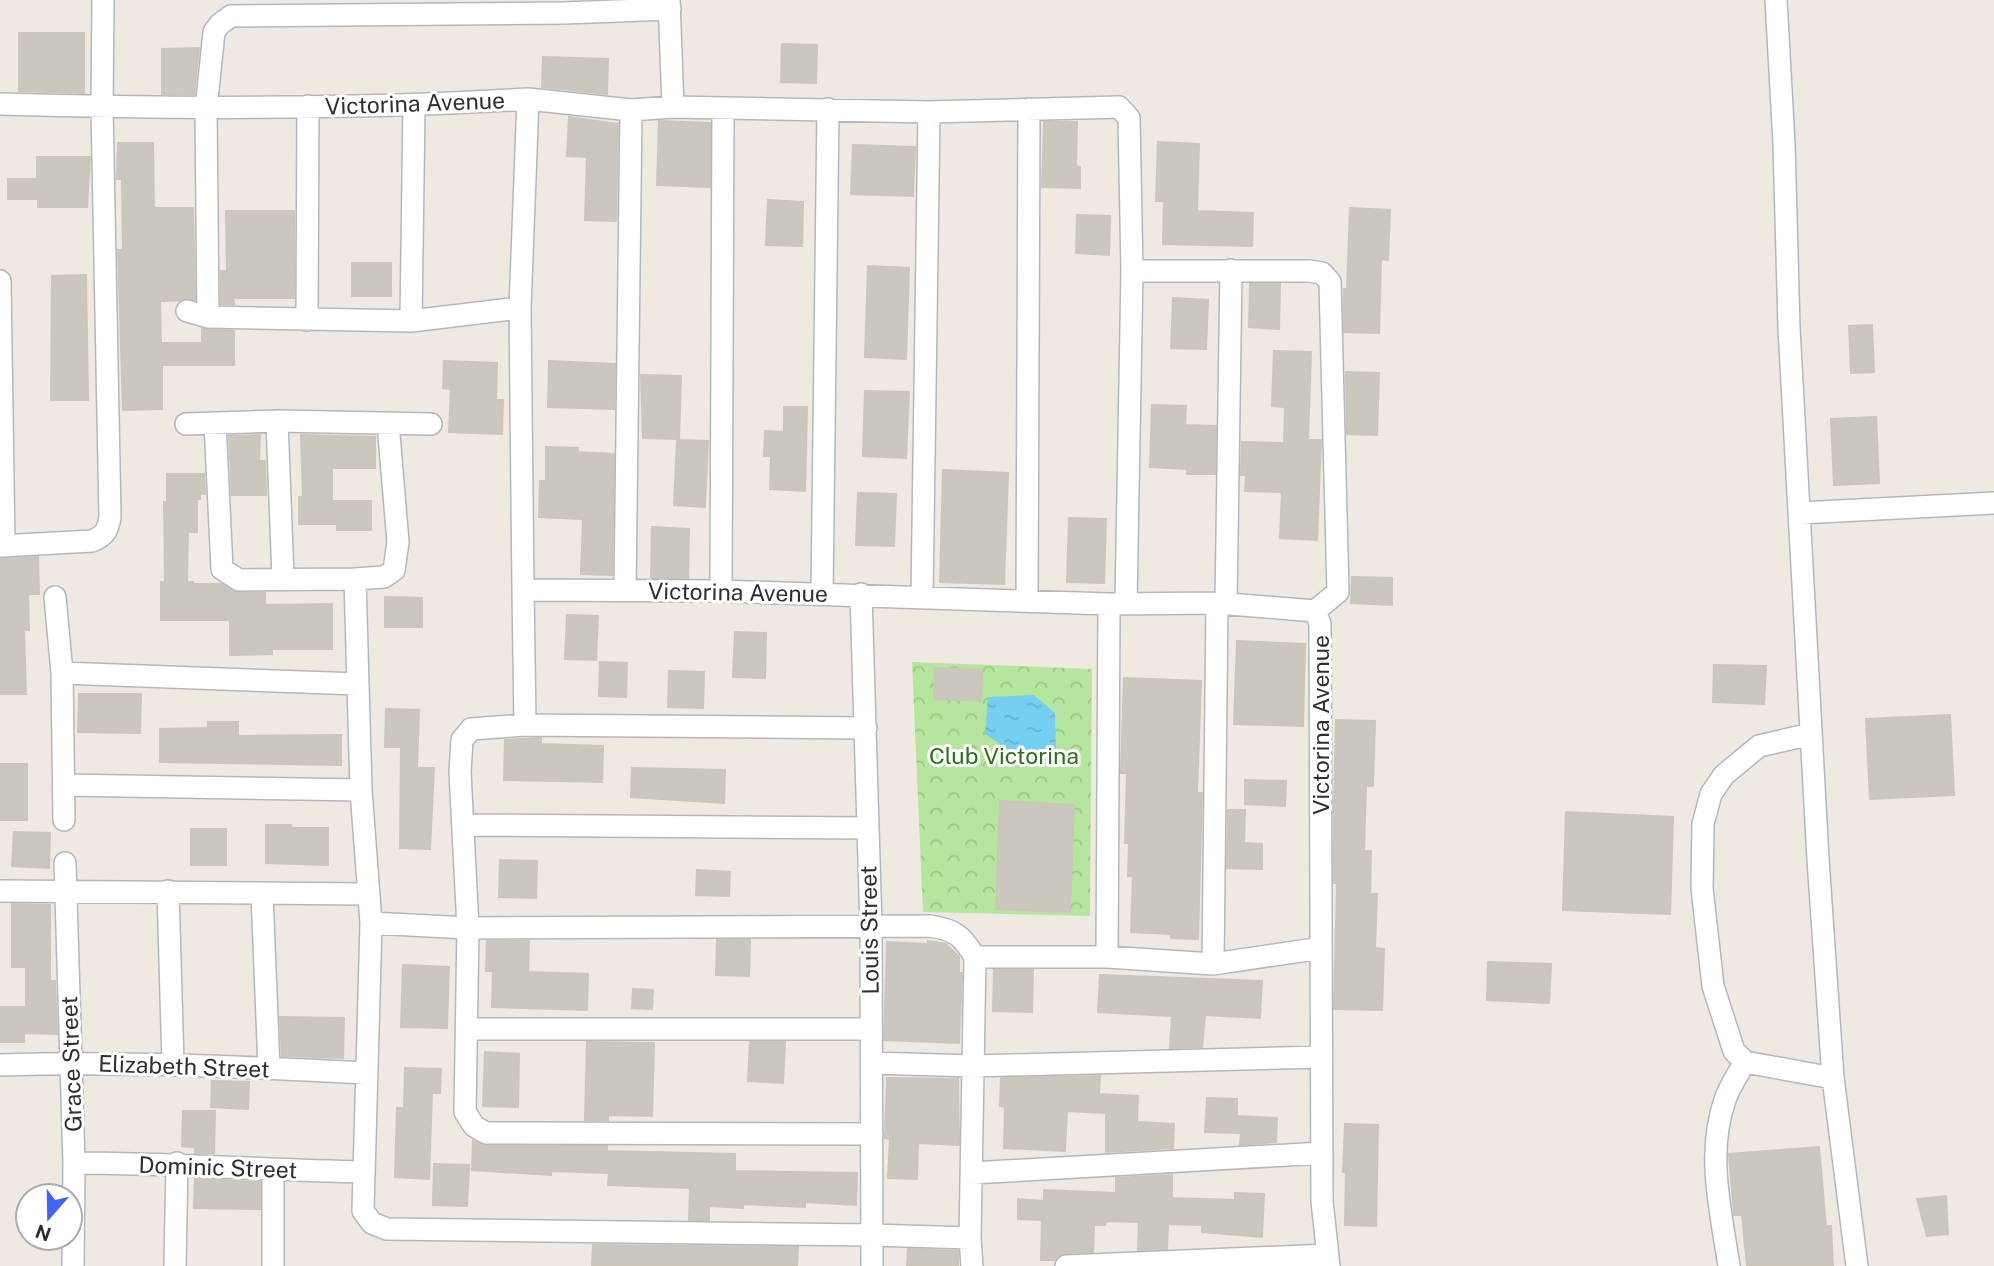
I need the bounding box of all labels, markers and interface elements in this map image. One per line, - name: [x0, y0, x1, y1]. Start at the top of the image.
- street label: Victorina Avenue: [325, 86, 505, 120]
- street label: Victorina Avenue: [648, 577, 828, 607]
- street label: Victorina Avenue: [1307, 635, 1334, 815]
- park label: Club Victorina: [929, 742, 1079, 769]
- street label: Louis Street: [854, 865, 884, 995]
- street label: Grace Street: [55, 995, 87, 1133]
- street label: Elizabeth Street: [98, 1050, 270, 1082]
- street label: Dominic Street: [138, 1151, 298, 1183]
- north arrow: [14, 1182, 84, 1252]
- text: N: [32, 1220, 54, 1246]

